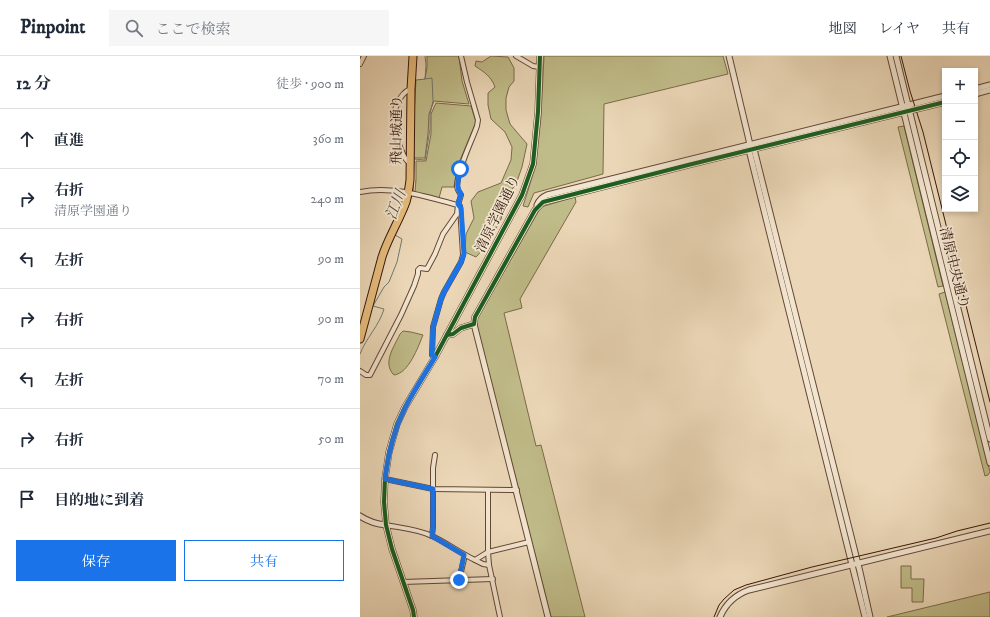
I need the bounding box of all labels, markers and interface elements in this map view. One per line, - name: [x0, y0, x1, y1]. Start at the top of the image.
- search box: [109, 10, 389, 46]
- text: Pinpoint: [20, 16, 85, 39]
- icon: search: [123, 17, 145, 39]
- text: ここで検索: [155, 20, 230, 39]
- text: 地図: [829, 20, 857, 38]
- text: レイヤ: [879, 20, 920, 38]
- text: 共有: [942, 20, 970, 38]
- map controls: [942, 68, 978, 212]
- button: +: [942, 68, 978, 104]
- text: 12 分: [16, 73, 51, 95]
- text: 徒歩 · 900 m: [276, 76, 344, 92]
- street label: 飛山城通り: [387, 95, 407, 165]
- button: −: [942, 104, 978, 140]
- icon: ahead: [16, 128, 38, 150]
- text: 直進: [54, 131, 84, 150]
- text: 360 m: [313, 131, 344, 147]
- button: locate: [942, 140, 978, 176]
- route start: [451, 160, 469, 178]
- street label: 清原学園通り: [471, 172, 525, 256]
- button: layers: [942, 176, 978, 212]
- text: 右折: [54, 181, 84, 200]
- water label: 江川: [382, 186, 411, 222]
- icon: right: [16, 188, 38, 210]
- text: 240 m: [311, 191, 344, 207]
- text: 清原学園通り: [54, 203, 132, 219]
- street label: 清原中央通り: [935, 225, 973, 311]
- icon: left: [16, 248, 38, 270]
- text: 左折: [54, 251, 84, 270]
- text: 90 m: [318, 251, 344, 267]
- icon: right: [16, 308, 38, 330]
- text: 右折: [54, 311, 84, 330]
- text: 90 m: [318, 311, 344, 327]
- icon: left: [16, 368, 38, 390]
- text: 左折: [54, 371, 84, 390]
- text: 70 m: [318, 371, 344, 387]
- icon: right: [16, 428, 38, 450]
- text: 右折: [54, 431, 84, 450]
- text: 50 m: [318, 431, 344, 447]
- icon: arrive: [16, 488, 38, 510]
- text: 目的地に到着: [54, 491, 144, 510]
- button: 保存: [16, 540, 176, 581]
- button: 共有: [184, 540, 344, 581]
- route end: [450, 571, 468, 589]

